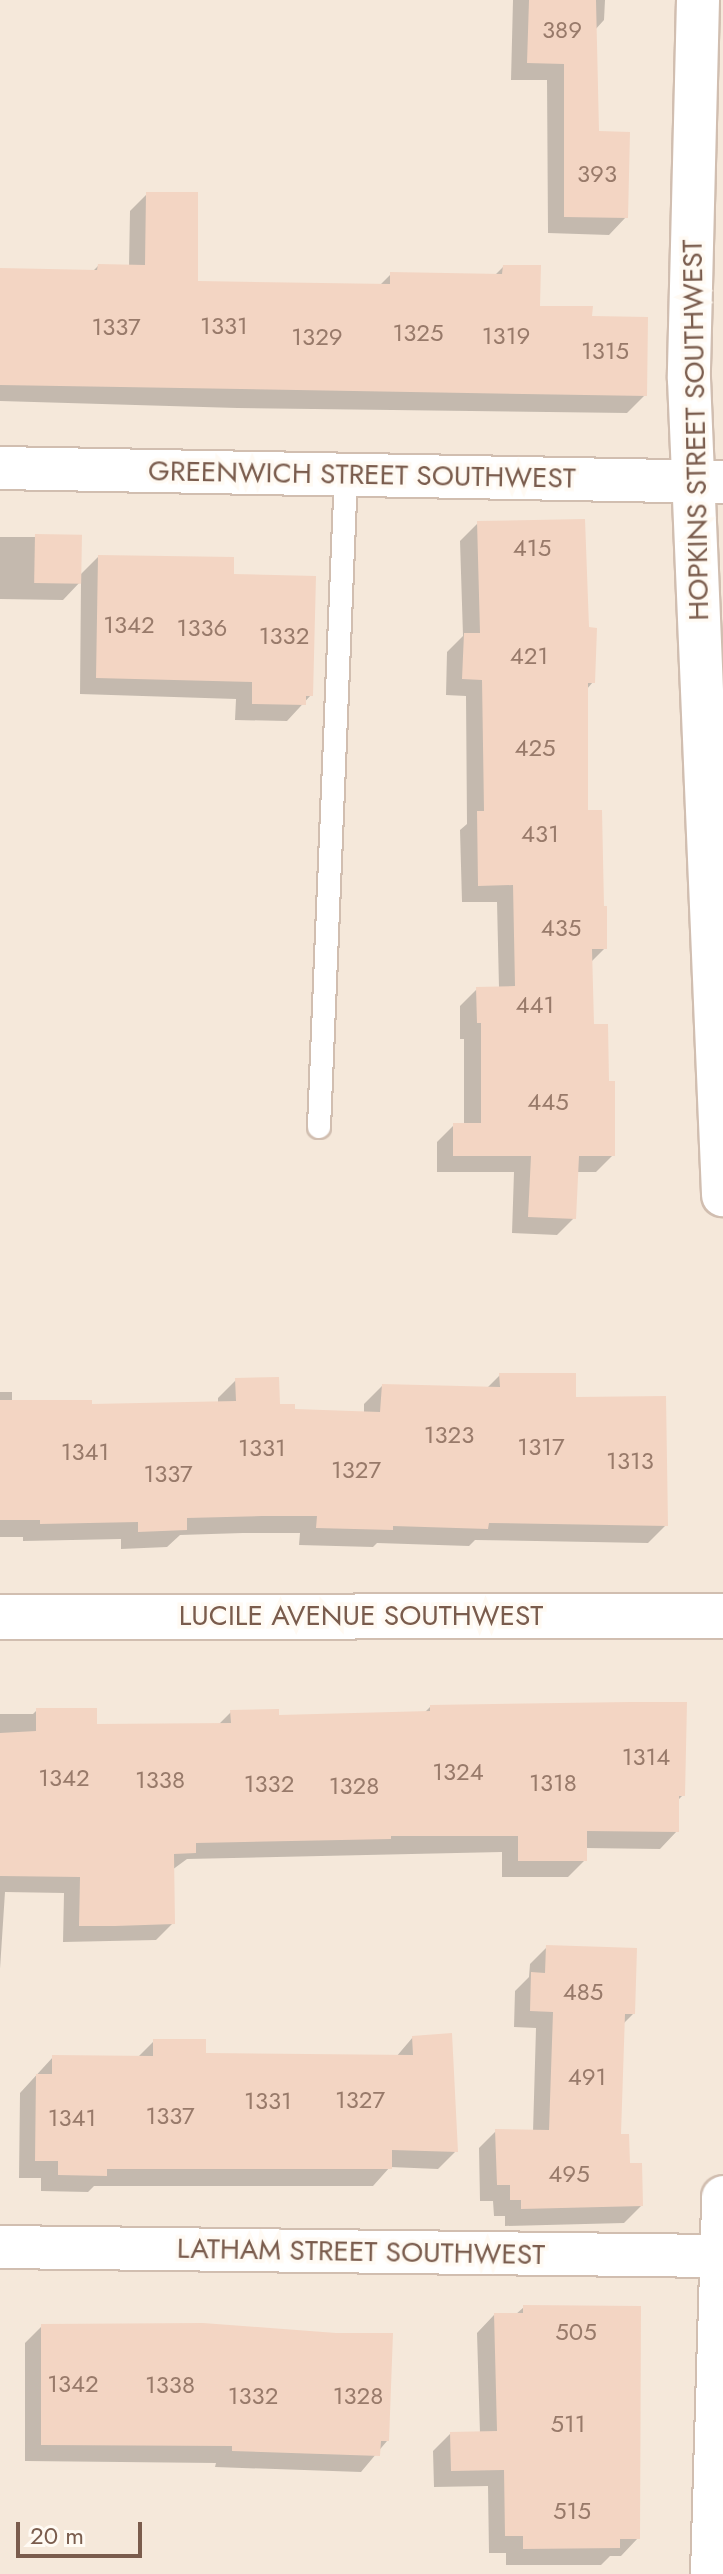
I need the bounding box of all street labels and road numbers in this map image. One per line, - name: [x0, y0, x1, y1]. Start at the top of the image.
- street label: HOPKINS STREET SOUTHWEST: [676, 239, 716, 621]
- street label: GREENWICH STREET SOUTHWEST: [148, 454, 576, 496]
- street label: LUCILE AVENUE SOUTHWEST: [179, 1599, 543, 1633]
- street label: LATHAM STREET SOUTHWEST: [177, 2232, 545, 2272]

